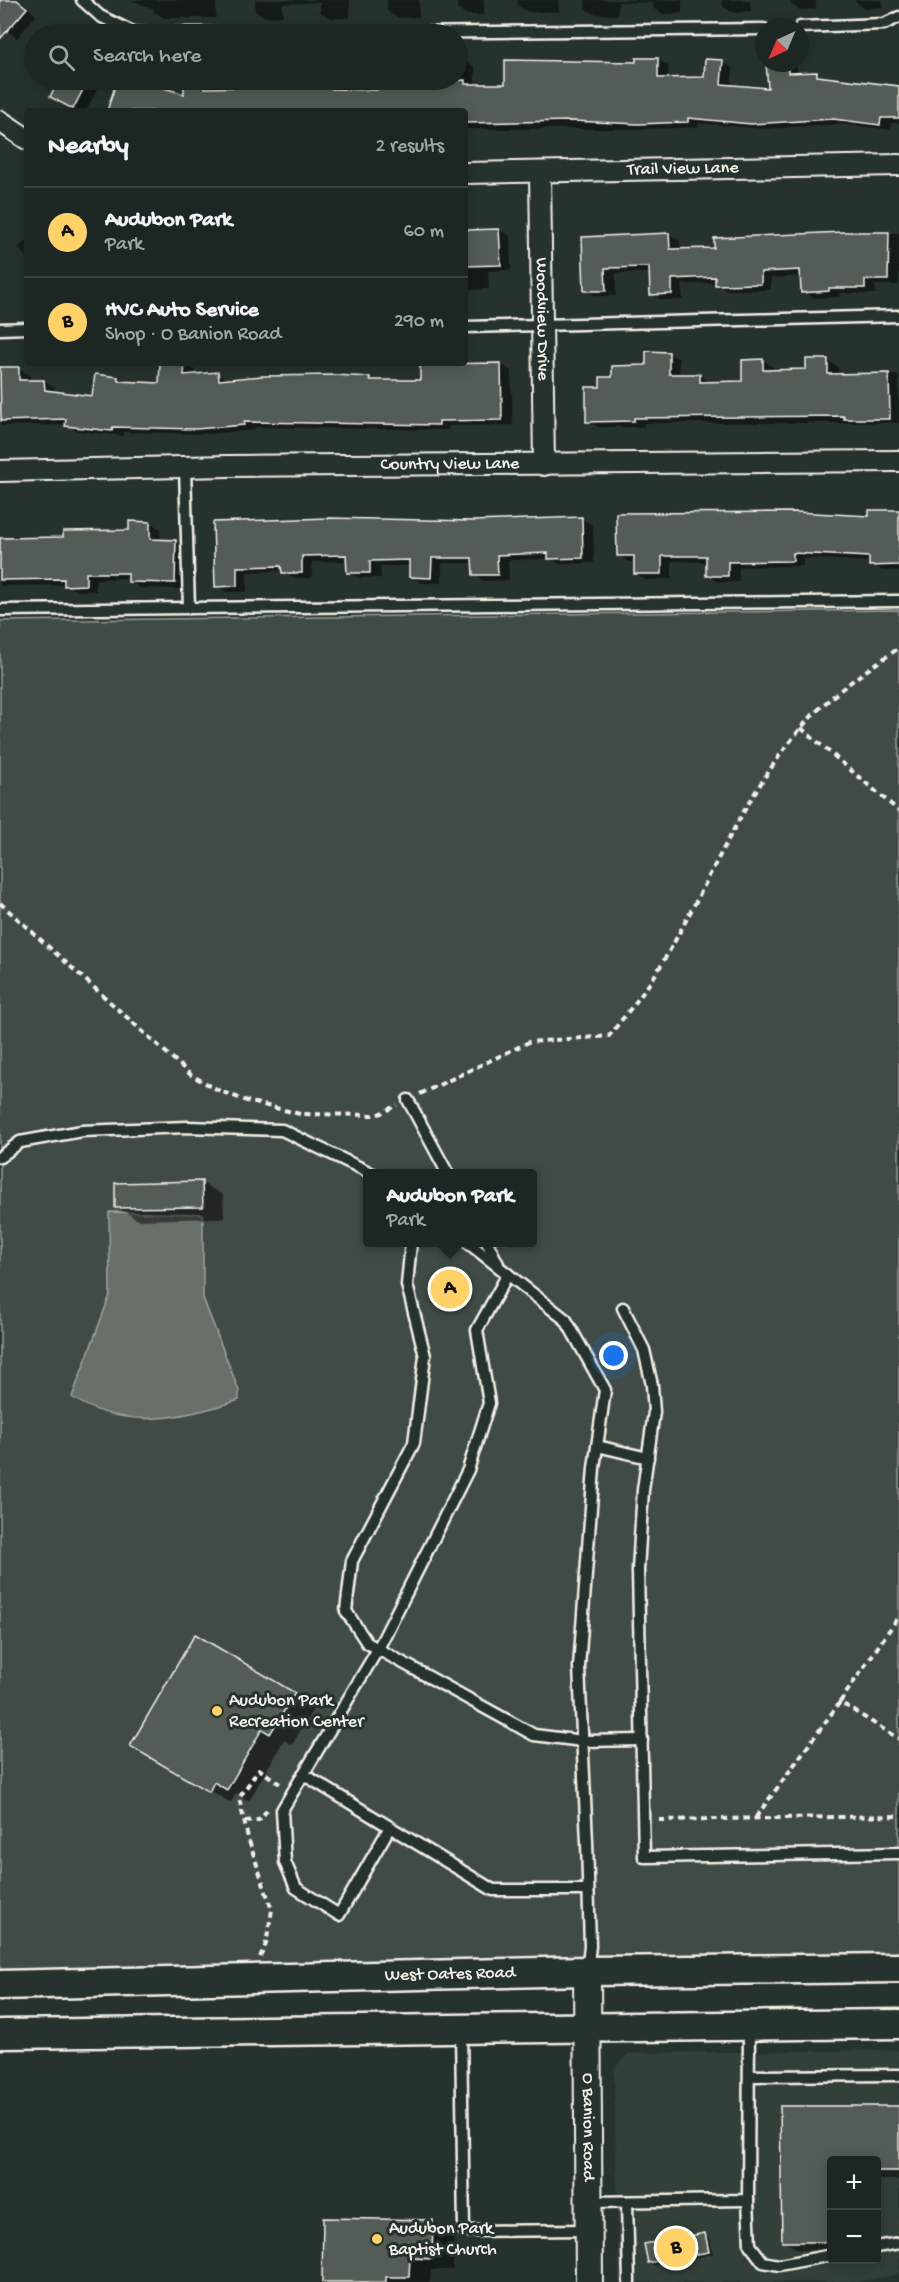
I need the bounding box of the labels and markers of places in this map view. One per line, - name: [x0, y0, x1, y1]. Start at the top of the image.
- pin: A: [430, 1266, 470, 1312]
- place label: Audubon Park Recreation Center: [229, 1691, 365, 1733]
- marker: Audubon Park Recreation Center: [210, 1704, 224, 1718]
- place label: Audubon Park Baptist Church: [388, 2219, 497, 2261]
- pin: B: [656, 2226, 696, 2270]
- marker: Audubon Park Baptist Church: [370, 2232, 384, 2246]

